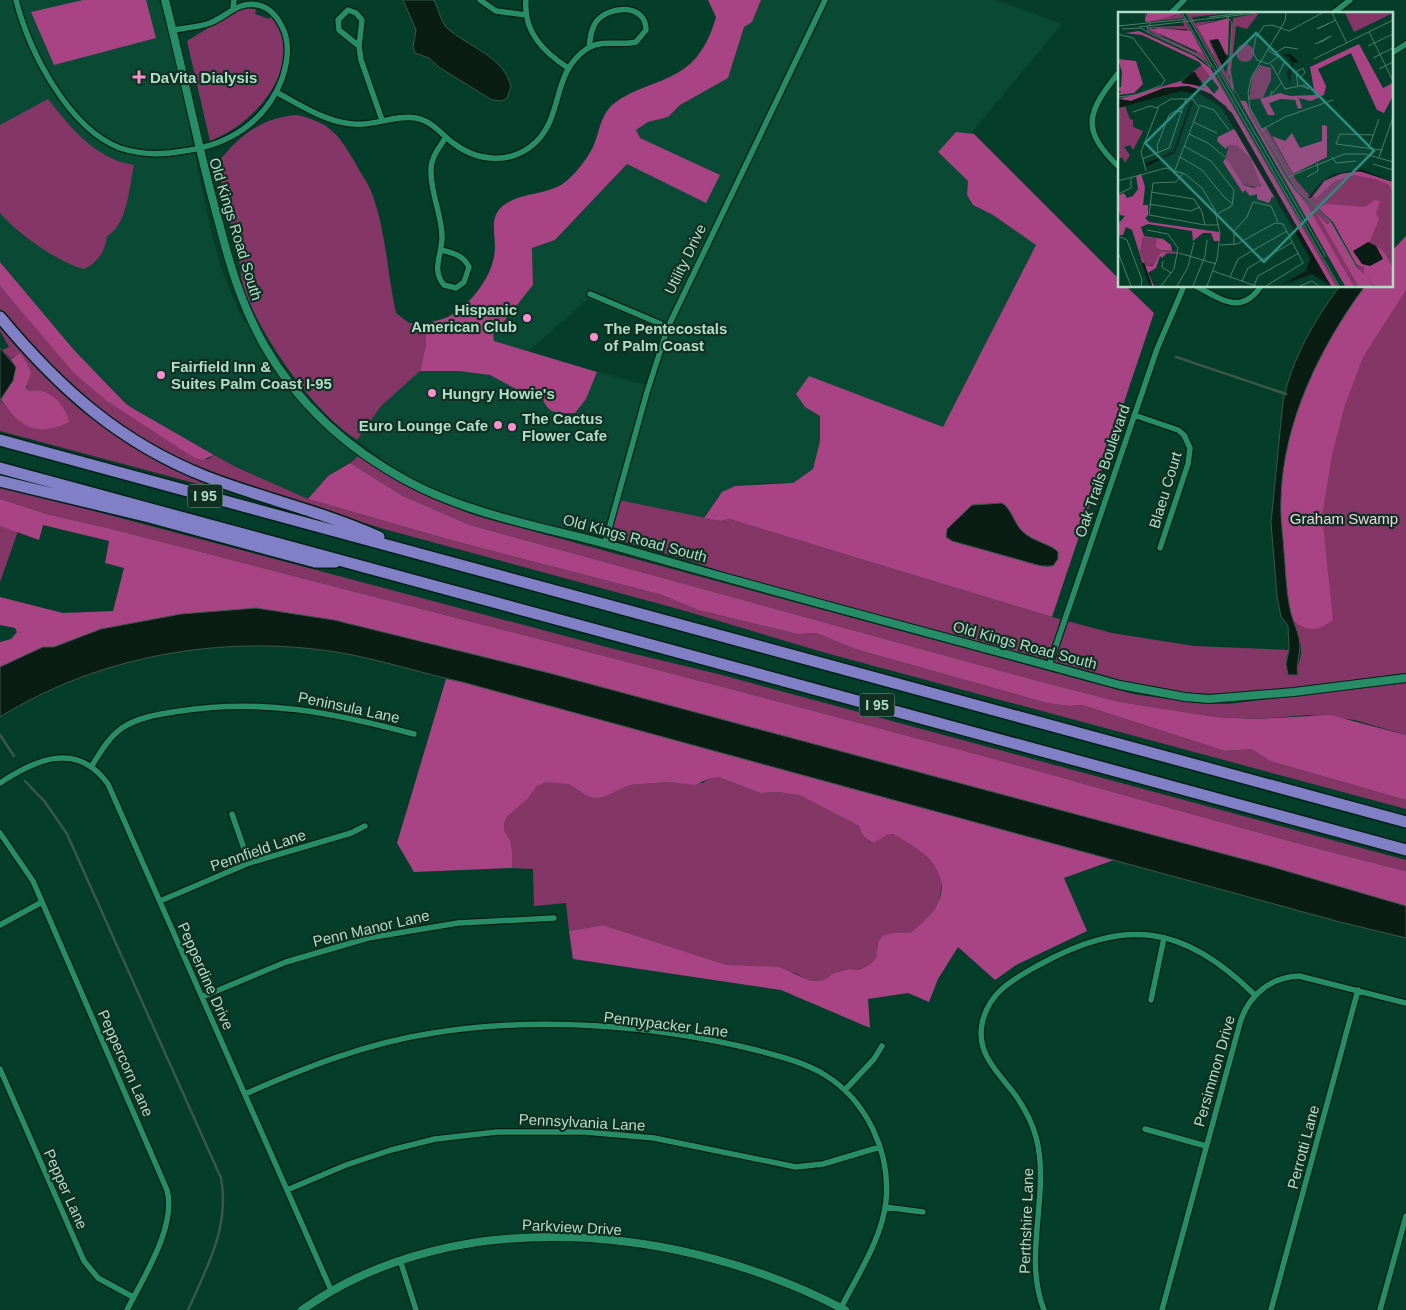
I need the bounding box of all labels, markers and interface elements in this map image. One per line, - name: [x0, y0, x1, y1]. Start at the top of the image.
- inset map: [1118, 12, 1394, 288]
- place label: DaVita Dialysis: [150, 69, 257, 86]
- marker: DaVita Dialysis: [132, 70, 146, 84]
- street label: Old Kings Road South: [206, 156, 266, 302]
- street label: Utility Drive: [661, 221, 709, 297]
- place label: Hispanic American Club: [411, 301, 517, 335]
- marker: Hispanic American Club: [521, 312, 533, 324]
- place label: The Pentecostals of Palm Coast: [604, 320, 727, 354]
- marker: The Pentecostals of Palm Coast: [588, 331, 600, 343]
- place label: Fairfield Inn & Suites Palm Coast I-95: [171, 358, 332, 392]
- marker: Fairfield Inn & Suites Palm Coast I-95: [155, 369, 167, 381]
- place label: Hungry Howie's: [442, 385, 555, 402]
- marker: Hungry Howie's: [426, 387, 438, 399]
- street label: Oak Trails Boulevard: [1071, 402, 1133, 540]
- place label: The Cactus Flower Cafe: [522, 410, 607, 444]
- place label: Euro Lounge Cafe: [359, 417, 488, 434]
- marker: Euro Lounge Cafe: [492, 419, 504, 431]
- marker: The Cactus Flower Cafe: [506, 421, 518, 433]
- street label: Blaeu Court: [1145, 449, 1185, 530]
- road number: I 95: [188, 484, 222, 508]
- park label: Graham Swamp: [1290, 510, 1398, 527]
- street label: Old Kings Road South: [561, 511, 709, 565]
- street label: Old Kings Road South: [951, 618, 1099, 672]
- street label: Peninsula Lane: [297, 688, 401, 726]
- road number: I 95: [860, 694, 894, 716]
- street label: Pennfield Lane: [208, 826, 308, 874]
- street label: Penn Manor Lane: [311, 906, 431, 950]
- street label: Pepperdine Drive: [175, 920, 237, 1032]
- street label: Peppercorn Lane: [95, 1007, 157, 1119]
- street label: Pennypacker Lane: [603, 1008, 729, 1040]
- street label: Persimmon Drive: [1190, 1013, 1238, 1129]
- street label: Perrotti Lane: [1284, 1103, 1322, 1191]
- street label: Pennsylvania Lane: [518, 1110, 646, 1134]
- street label: Pepper Lane: [41, 1146, 91, 1232]
- street label: Perthshire Lane: [1016, 1168, 1036, 1274]
- street label: Parkview Drive: [522, 1216, 622, 1238]

